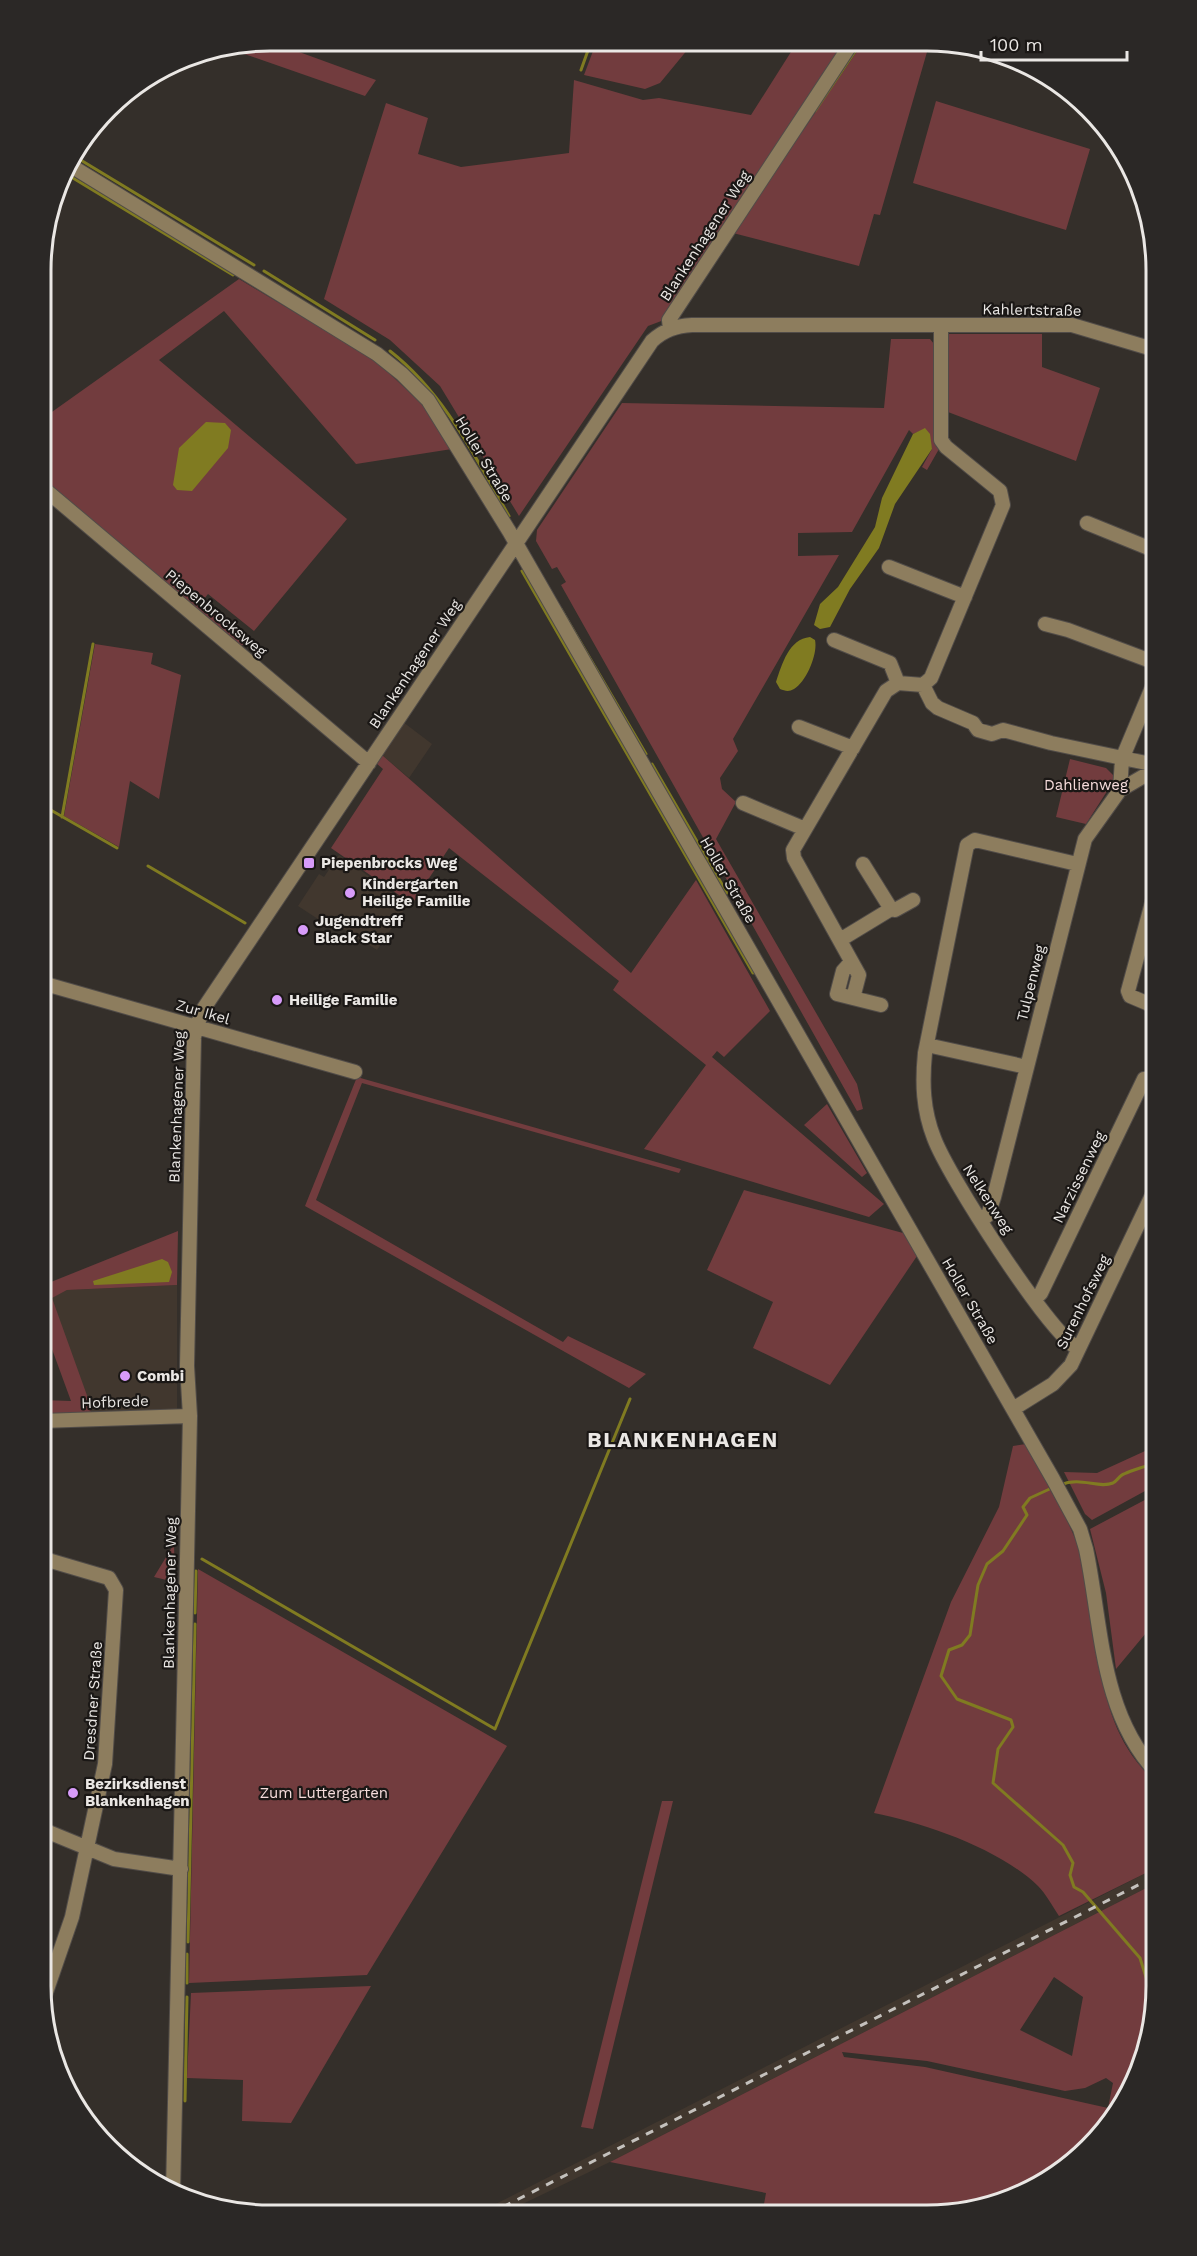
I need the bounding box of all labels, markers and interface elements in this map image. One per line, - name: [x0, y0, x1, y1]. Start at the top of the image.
- scale bar: [981, 24, 1126, 62]
- text: 100 m: [990, 34, 1043, 55]
- street label: Blankenhagener Weg: [656, 167, 754, 305]
- street label: Kahlertstraße: [982, 300, 1082, 320]
- street label: Holler Straße: [451, 413, 517, 505]
- street label: Piepenbrocksweg: [162, 565, 270, 661]
- street label: Blankenhagener Weg: [365, 596, 465, 732]
- park label: Dahlienweg: [1044, 776, 1128, 794]
- street label: Holler Straße: [696, 834, 760, 926]
- place label: Piepenbrocks Weg: [321, 854, 458, 872]
- marker: Piepenbrocks Weg: [302, 856, 316, 870]
- place label: Kindergarten Heilige Familie: [362, 875, 471, 910]
- marker: Kindergarten Heilige Familie: [343, 886, 357, 900]
- place label: Jugendtreff Black Star: [315, 912, 404, 947]
- marker: Jugendtreff Black Star: [296, 923, 310, 937]
- street label: Tulpenweg: [1013, 943, 1049, 1023]
- place label: Heilige Familie: [289, 991, 398, 1009]
- marker: Heilige Familie: [270, 993, 284, 1007]
- street label: Zur Ikel: [174, 996, 232, 1028]
- street label: Blankenhagener Weg: [165, 1031, 189, 1183]
- street label: Narzissenweg: [1049, 1128, 1109, 1226]
- street label: Nelkenweg: [959, 1161, 1017, 1237]
- street label: Surenhofsweg: [1052, 1252, 1114, 1352]
- street label: Holler Straße: [938, 1255, 1002, 1347]
- place label: Combi: [137, 1367, 184, 1385]
- marker: Combi: [118, 1369, 132, 1383]
- street label: Hofbrede: [81, 1392, 149, 1412]
- district label: BLANKENHAGEN: [587, 1427, 779, 1452]
- street label: Blankenhagener Weg: [160, 1517, 180, 1669]
- street label: Dresdner Straße: [80, 1641, 106, 1761]
- place label: Bezirksdienst Blankenhagen: [85, 1775, 190, 1810]
- park label: Zum Luttergarten: [260, 1784, 388, 1802]
- marker: Bezirksdienst Blankenhagen: [66, 1786, 80, 1800]

